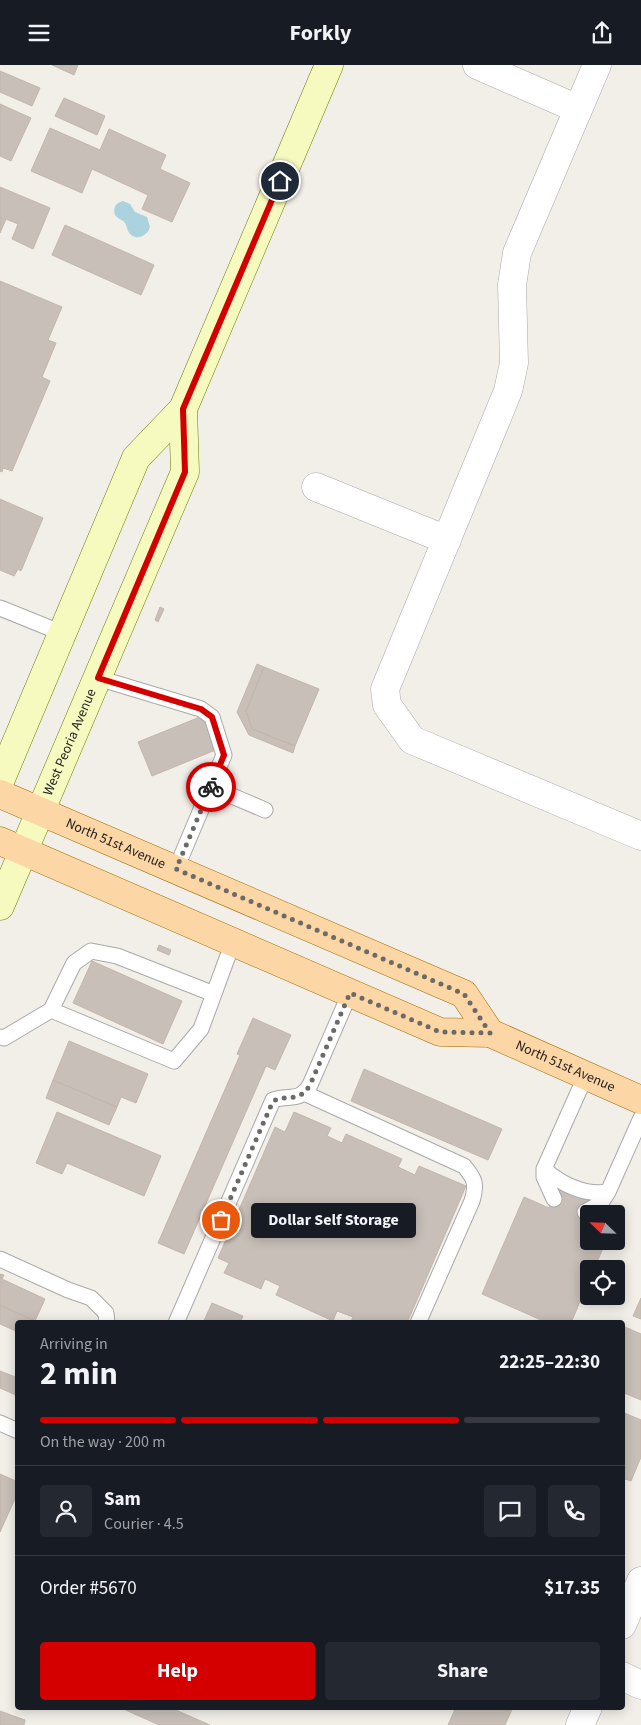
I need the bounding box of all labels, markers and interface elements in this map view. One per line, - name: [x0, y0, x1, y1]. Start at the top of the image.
- text: Forkly: [290, 17, 351, 49]
- icon: menu: [25, 19, 53, 47]
- icon: share: [588, 19, 616, 47]
- pin: [259, 160, 301, 202]
- icon: home: [266, 167, 294, 195]
- street label: West Peoria Avenue: [38, 686, 101, 799]
- courier: [186, 762, 236, 812]
- icon: bike: [197, 773, 225, 801]
- street label: North 51st Avenue: [63, 814, 169, 874]
- street label: North 51st Avenue: [512, 1036, 618, 1097]
- pin: [200, 1199, 242, 1241]
- callout: Dollar Self Storage: [251, 1203, 416, 1237]
- north arrow: [580, 1205, 625, 1250]
- map controls: [580, 1205, 625, 1305]
- icon: bag: [207, 1206, 235, 1234]
- text: Dollar Self Storage: [268, 1209, 399, 1231]
- button: locate: [580, 1260, 625, 1305]
- text: Arriving in: [40, 1333, 108, 1355]
- text: 22:25–22:30: [499, 1349, 600, 1376]
- text: 2 min: [40, 1351, 118, 1397]
- text: On the way · 200 m: [40, 1431, 165, 1453]
- button: person: [40, 1485, 92, 1537]
- button: chat: [484, 1485, 536, 1537]
- button: phone: [548, 1485, 600, 1537]
- text: Sam: [104, 1486, 141, 1513]
- text: Courier · 4.5: [104, 1513, 184, 1535]
- text: Order #5670: [40, 1575, 137, 1602]
- text: $17.35: [544, 1575, 600, 1602]
- button: Help: [40, 1642, 315, 1700]
- button: Share: [325, 1642, 600, 1700]

